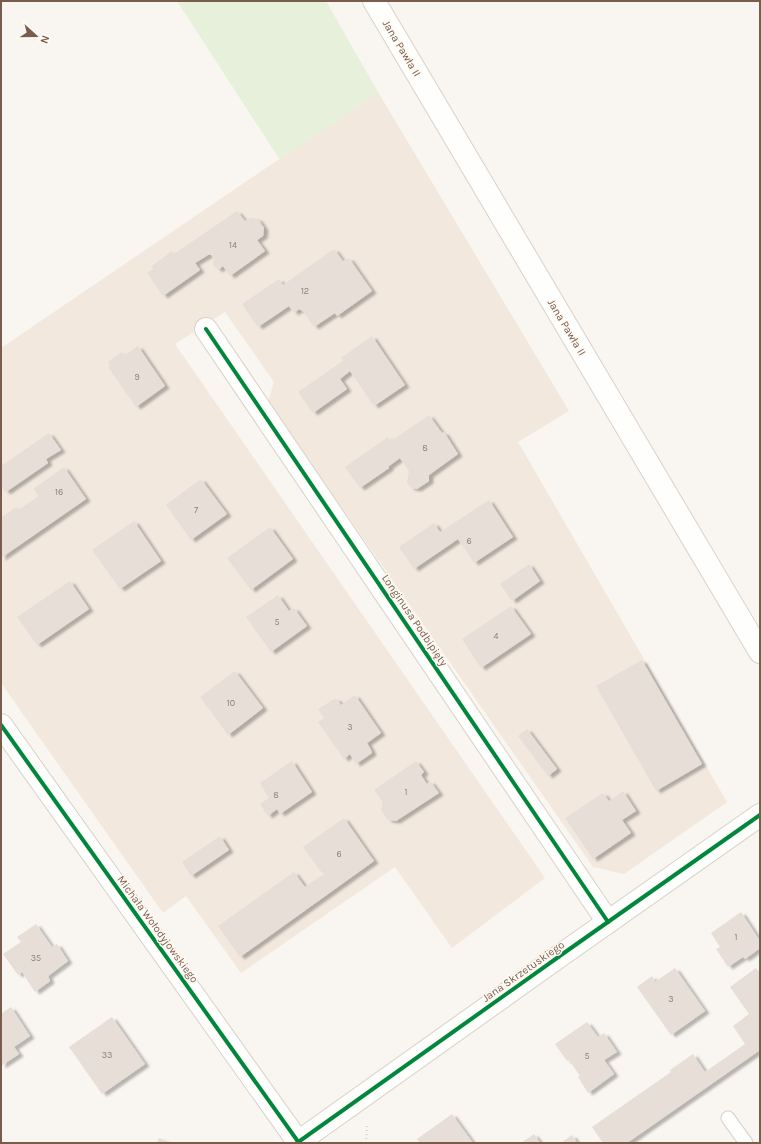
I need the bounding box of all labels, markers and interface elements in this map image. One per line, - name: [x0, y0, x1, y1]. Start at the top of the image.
- north arrow: [16, 16, 56, 56]
- street label: Jana Pawła II: [380, 18, 424, 79]
- text: N: [37, 33, 52, 45]
- house number: 14: [229, 240, 237, 250]
- house number: 12: [301, 286, 309, 296]
- street label: Jana Pawła II: [545, 297, 589, 358]
- house number: 9: [134, 372, 140, 382]
- house number: 8: [422, 443, 428, 453]
- house number: 16: [55, 487, 63, 497]
- house number: 7: [194, 505, 199, 515]
- house number: 6: [466, 536, 472, 546]
- street label: Longinusa Podbipięty: [379, 572, 450, 669]
- house number: 5: [274, 617, 280, 627]
- house number: 4: [493, 631, 499, 641]
- house number: 10: [227, 698, 235, 708]
- house number: 3: [347, 722, 353, 732]
- house number: 1: [405, 787, 408, 797]
- house number: 8: [273, 790, 279, 800]
- house number: 6: [336, 849, 342, 859]
- street label: Michała Wołodyjowskiego: [114, 873, 201, 985]
- house number: 1: [735, 932, 738, 942]
- street label: Jana Skrzetuskiego: [480, 938, 567, 1005]
- house number: 35: [31, 953, 41, 963]
- house number: 3: [668, 994, 674, 1004]
- house number: 33: [102, 1050, 112, 1060]
- house number: 5: [584, 1051, 590, 1061]

